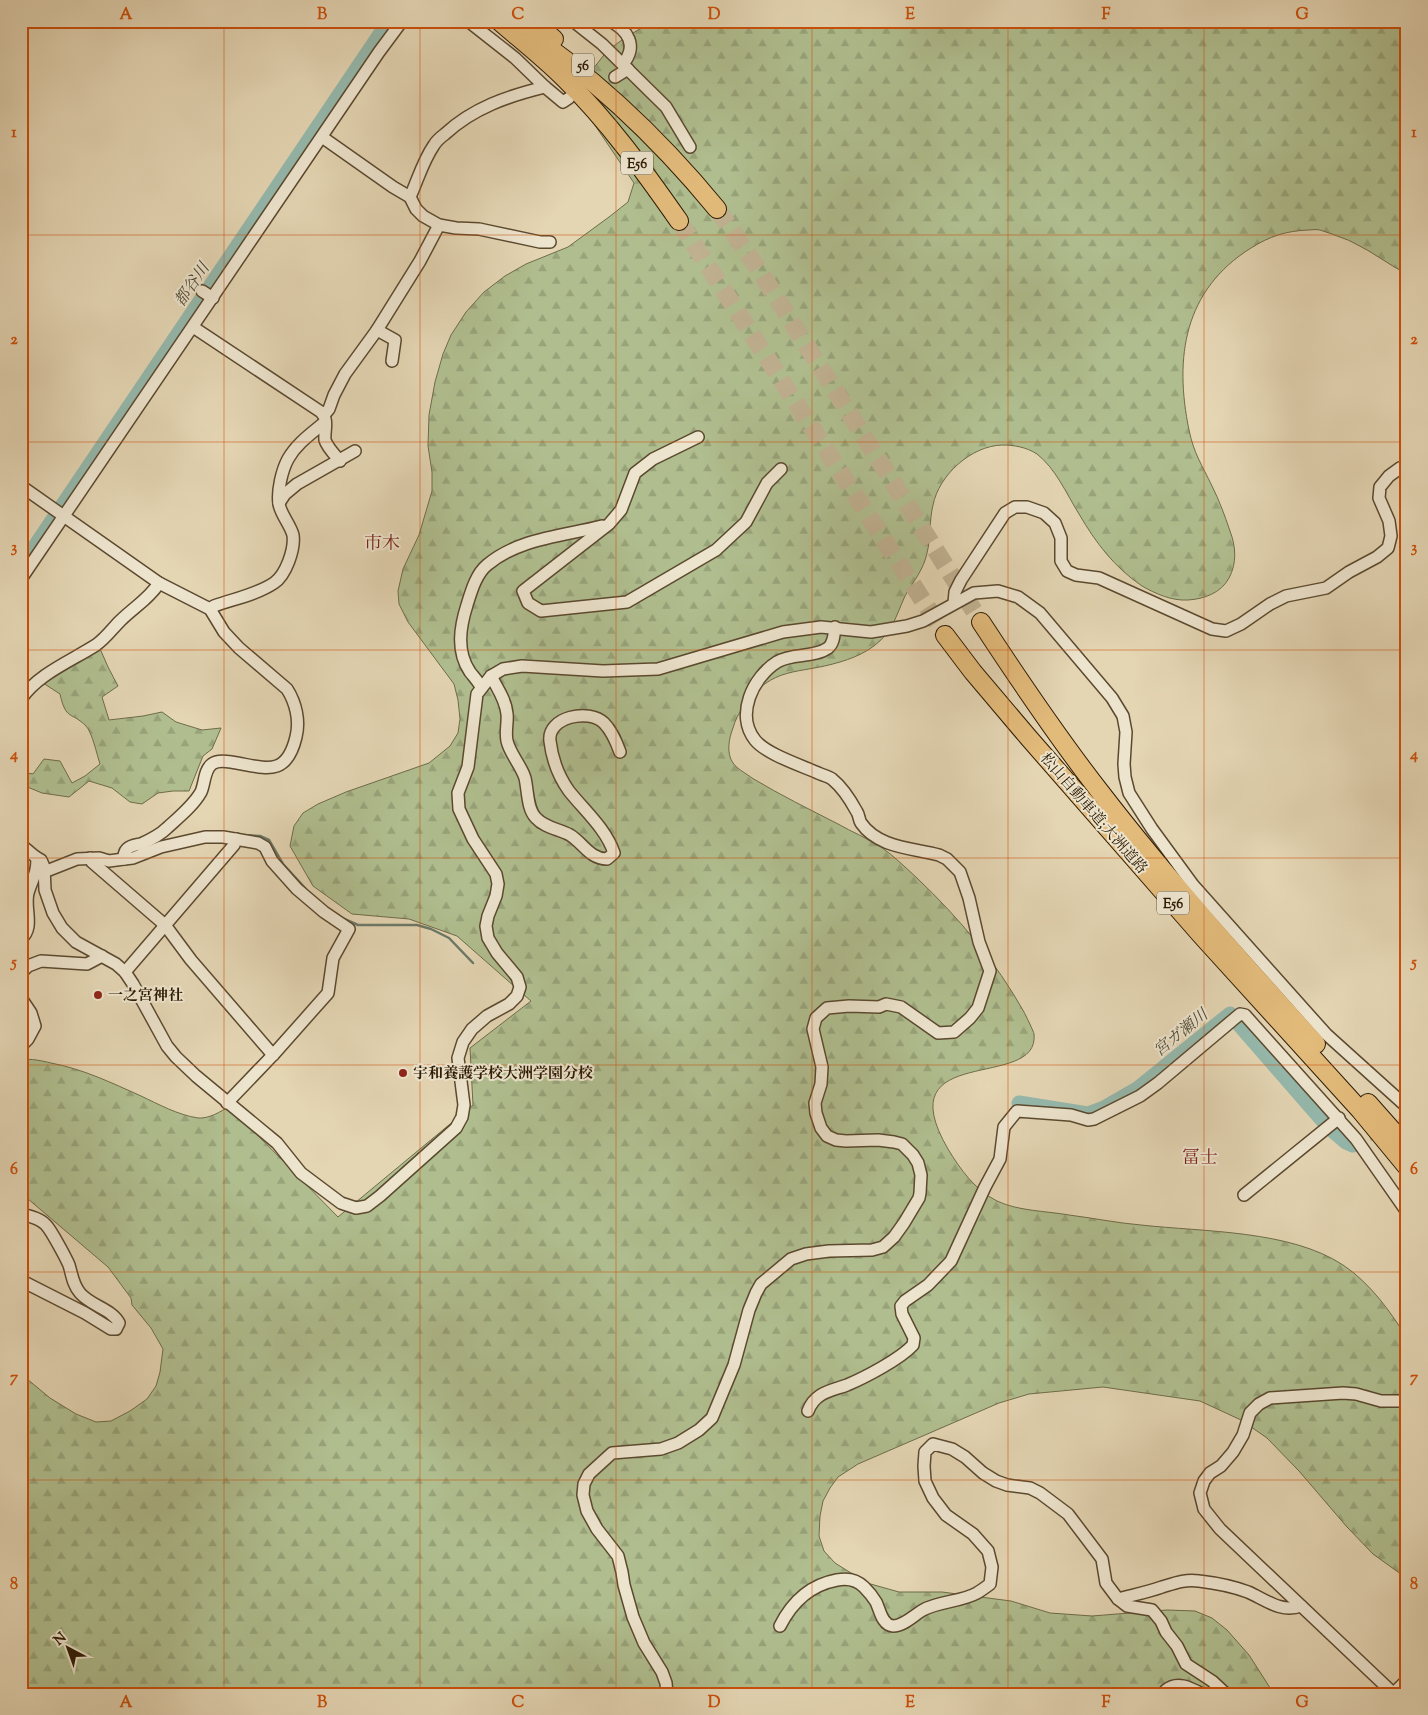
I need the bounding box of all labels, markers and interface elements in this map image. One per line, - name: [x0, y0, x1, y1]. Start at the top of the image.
- text: A: [120, 4, 133, 27]
- text: B: [317, 4, 327, 27]
- text: C: [512, 4, 525, 27]
- text: D: [708, 4, 721, 27]
- text: E: [905, 4, 915, 27]
- text: F: [1102, 4, 1111, 27]
- text: G: [1295, 4, 1309, 27]
- road number: 56: [572, 54, 594, 76]
- text: 1: [11, 122, 17, 145]
- text: 1: [1411, 122, 1417, 145]
- road number: E56: [621, 152, 653, 174]
- water label: 都谷川: [170, 257, 217, 312]
- text: 2: [10, 329, 18, 352]
- text: 2: [1410, 329, 1418, 352]
- district label: 市木: [364, 532, 400, 558]
- text: 3: [11, 537, 18, 560]
- text: 3: [1411, 537, 1418, 560]
- text: 4: [9, 744, 18, 767]
- text: 4: [1409, 744, 1418, 767]
- street label: 松山自動車道;大洲道路: [1034, 749, 1151, 879]
- road number: E56: [1157, 891, 1189, 914]
- text: 5: [9, 952, 17, 975]
- text: 5: [1409, 952, 1417, 975]
- place label: 一之宮神社: [108, 986, 183, 1007]
- marker: 一之宮神社: [92, 989, 104, 1001]
- water label: 宮ガ瀬川: [1149, 1004, 1215, 1063]
- place label: 宇和養護学校大洲学園分校: [413, 1064, 593, 1085]
- marker: 宇和養護学校大洲学園分校: [397, 1067, 409, 1079]
- district label: 冨士: [1182, 1146, 1218, 1172]
- text: 6: [10, 1159, 18, 1182]
- text: 6: [1410, 1159, 1418, 1182]
- text: 7: [10, 1367, 19, 1390]
- text: 7: [1410, 1367, 1419, 1390]
- text: 8: [10, 1574, 18, 1597]
- text: 8: [1410, 1574, 1418, 1597]
- north arrow: [42, 1622, 92, 1672]
- text: N: [50, 1628, 72, 1651]
- text: A: [120, 1692, 133, 1715]
- text: B: [317, 1692, 327, 1715]
- text: C: [512, 1692, 525, 1715]
- text: D: [708, 1692, 721, 1715]
- text: E: [905, 1692, 915, 1715]
- text: F: [1102, 1692, 1111, 1715]
- text: G: [1295, 1692, 1309, 1715]

